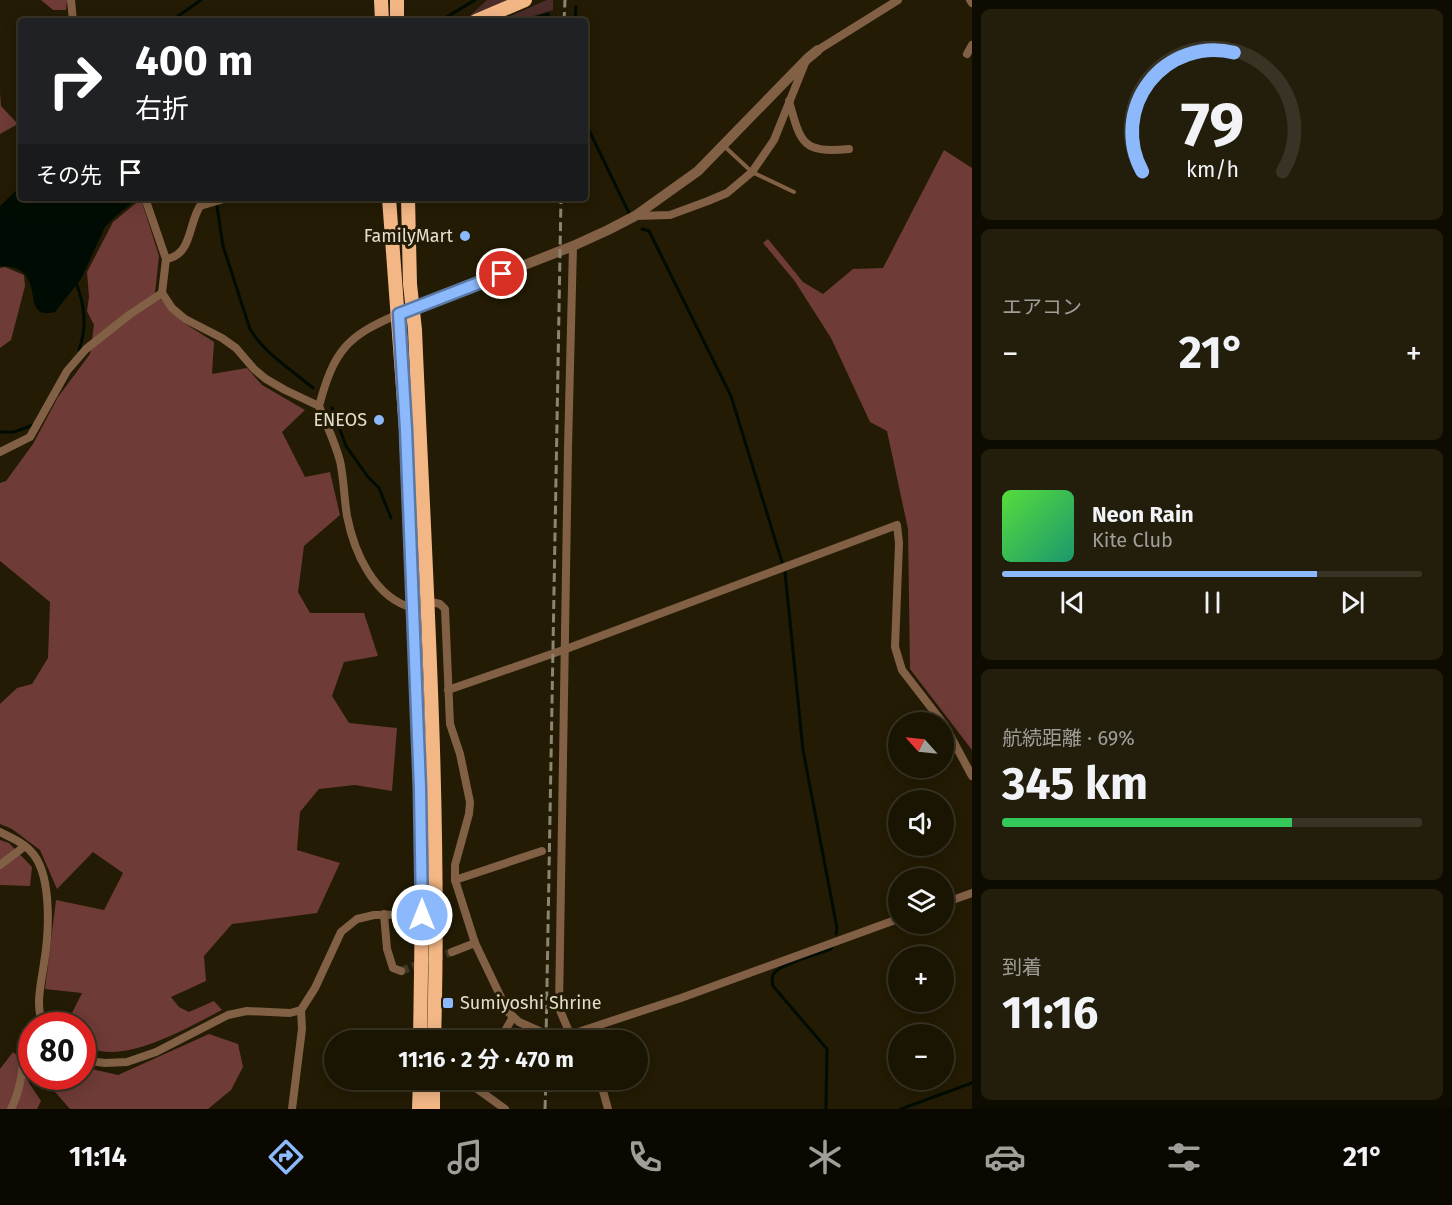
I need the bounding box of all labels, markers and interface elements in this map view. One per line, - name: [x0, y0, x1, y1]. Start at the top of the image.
- text: 400 m: [135, 36, 253, 86]
- icon: right: [36, 42, 114, 120]
- text: 79: [1180, 88, 1244, 163]
- text: 右折: [135, 93, 189, 125]
- icon: arrive: [114, 156, 147, 189]
- text: km/h: [1185, 157, 1239, 183]
- text: その先: [36, 162, 102, 189]
- place label: FamilyMart: [364, 225, 453, 247]
- marker: FamilyMart: [458, 229, 472, 243]
- pin: [476, 248, 527, 299]
- icon: arrive: [485, 257, 518, 290]
- text: エアコン: [1002, 295, 1082, 319]
- text: 21°: [1179, 326, 1245, 380]
- text: −: [1002, 334, 1019, 374]
- text: +: [1406, 334, 1422, 374]
- place label: ENEOS: [313, 409, 367, 431]
- marker: ENEOS: [372, 413, 386, 427]
- text: Neon Rain: [1092, 501, 1194, 528]
- text: Kite Club: [1092, 528, 1173, 552]
- icon: previous: [1056, 586, 1089, 619]
- icon: pause: [1196, 586, 1229, 619]
- icon: next: [1336, 586, 1369, 619]
- north arrow: [888, 712, 954, 778]
- map controls: [888, 712, 954, 1090]
- text: 航続距離 · 69%: [1002, 726, 1135, 750]
- text: 345 km: [1002, 757, 1148, 811]
- button: sound: [888, 790, 954, 856]
- button: layers: [888, 868, 954, 934]
- position arrow: [390, 883, 454, 947]
- button: +: [888, 946, 954, 1012]
- text: 到着: [1002, 955, 1042, 979]
- text: 11:16: [1002, 986, 1098, 1040]
- place label: Sumiyoshi Shrine: [460, 992, 602, 1014]
- marker: Sumiyoshi Shrine: [441, 996, 455, 1010]
- speed limit sign: 80: [18, 1012, 96, 1090]
- button: −: [888, 1024, 954, 1090]
- text: 11:16 · 2 分 · 470 m: [398, 1046, 574, 1073]
- icon: directions: [265, 1136, 307, 1178]
- icon: music: [444, 1136, 486, 1178]
- icon: phone: [624, 1136, 666, 1178]
- icon: climate: [804, 1136, 846, 1178]
- icon: car: [984, 1136, 1026, 1178]
- icon: filters: [1163, 1136, 1205, 1178]
- text: 11:14: [69, 1141, 127, 1173]
- text: 21°: [1343, 1141, 1383, 1173]

